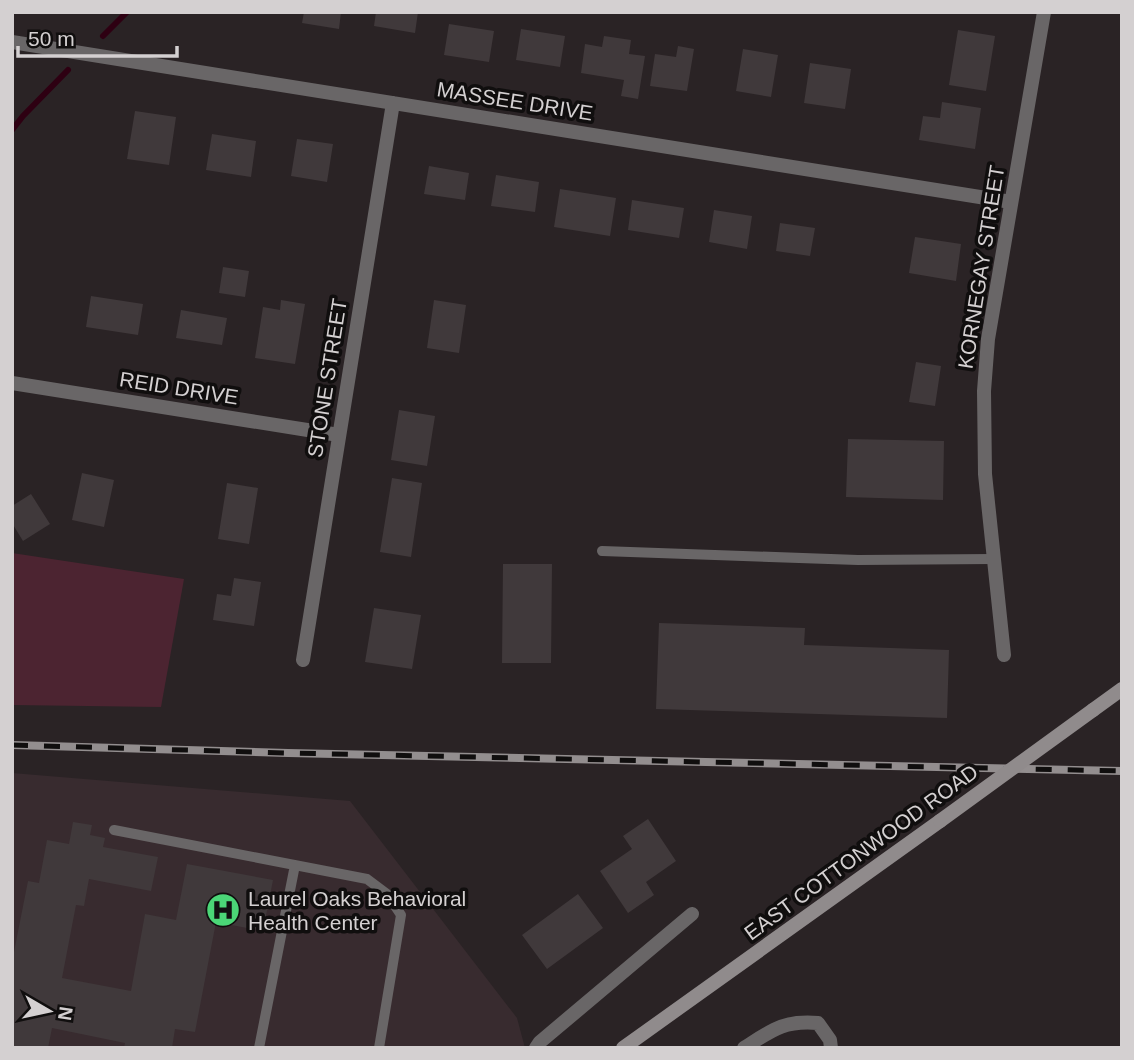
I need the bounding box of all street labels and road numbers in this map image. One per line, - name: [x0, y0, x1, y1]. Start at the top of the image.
- street label: MASSEE DRIVE: [435, 77, 595, 125]
- street label: KORNEGAY STREET: [954, 163, 1008, 370]
- street label: STONE STREET: [303, 297, 351, 459]
- street label: REID DRIVE: [118, 367, 240, 409]
- street label: EAST COTTONWOOD ROAD: [740, 760, 982, 944]

